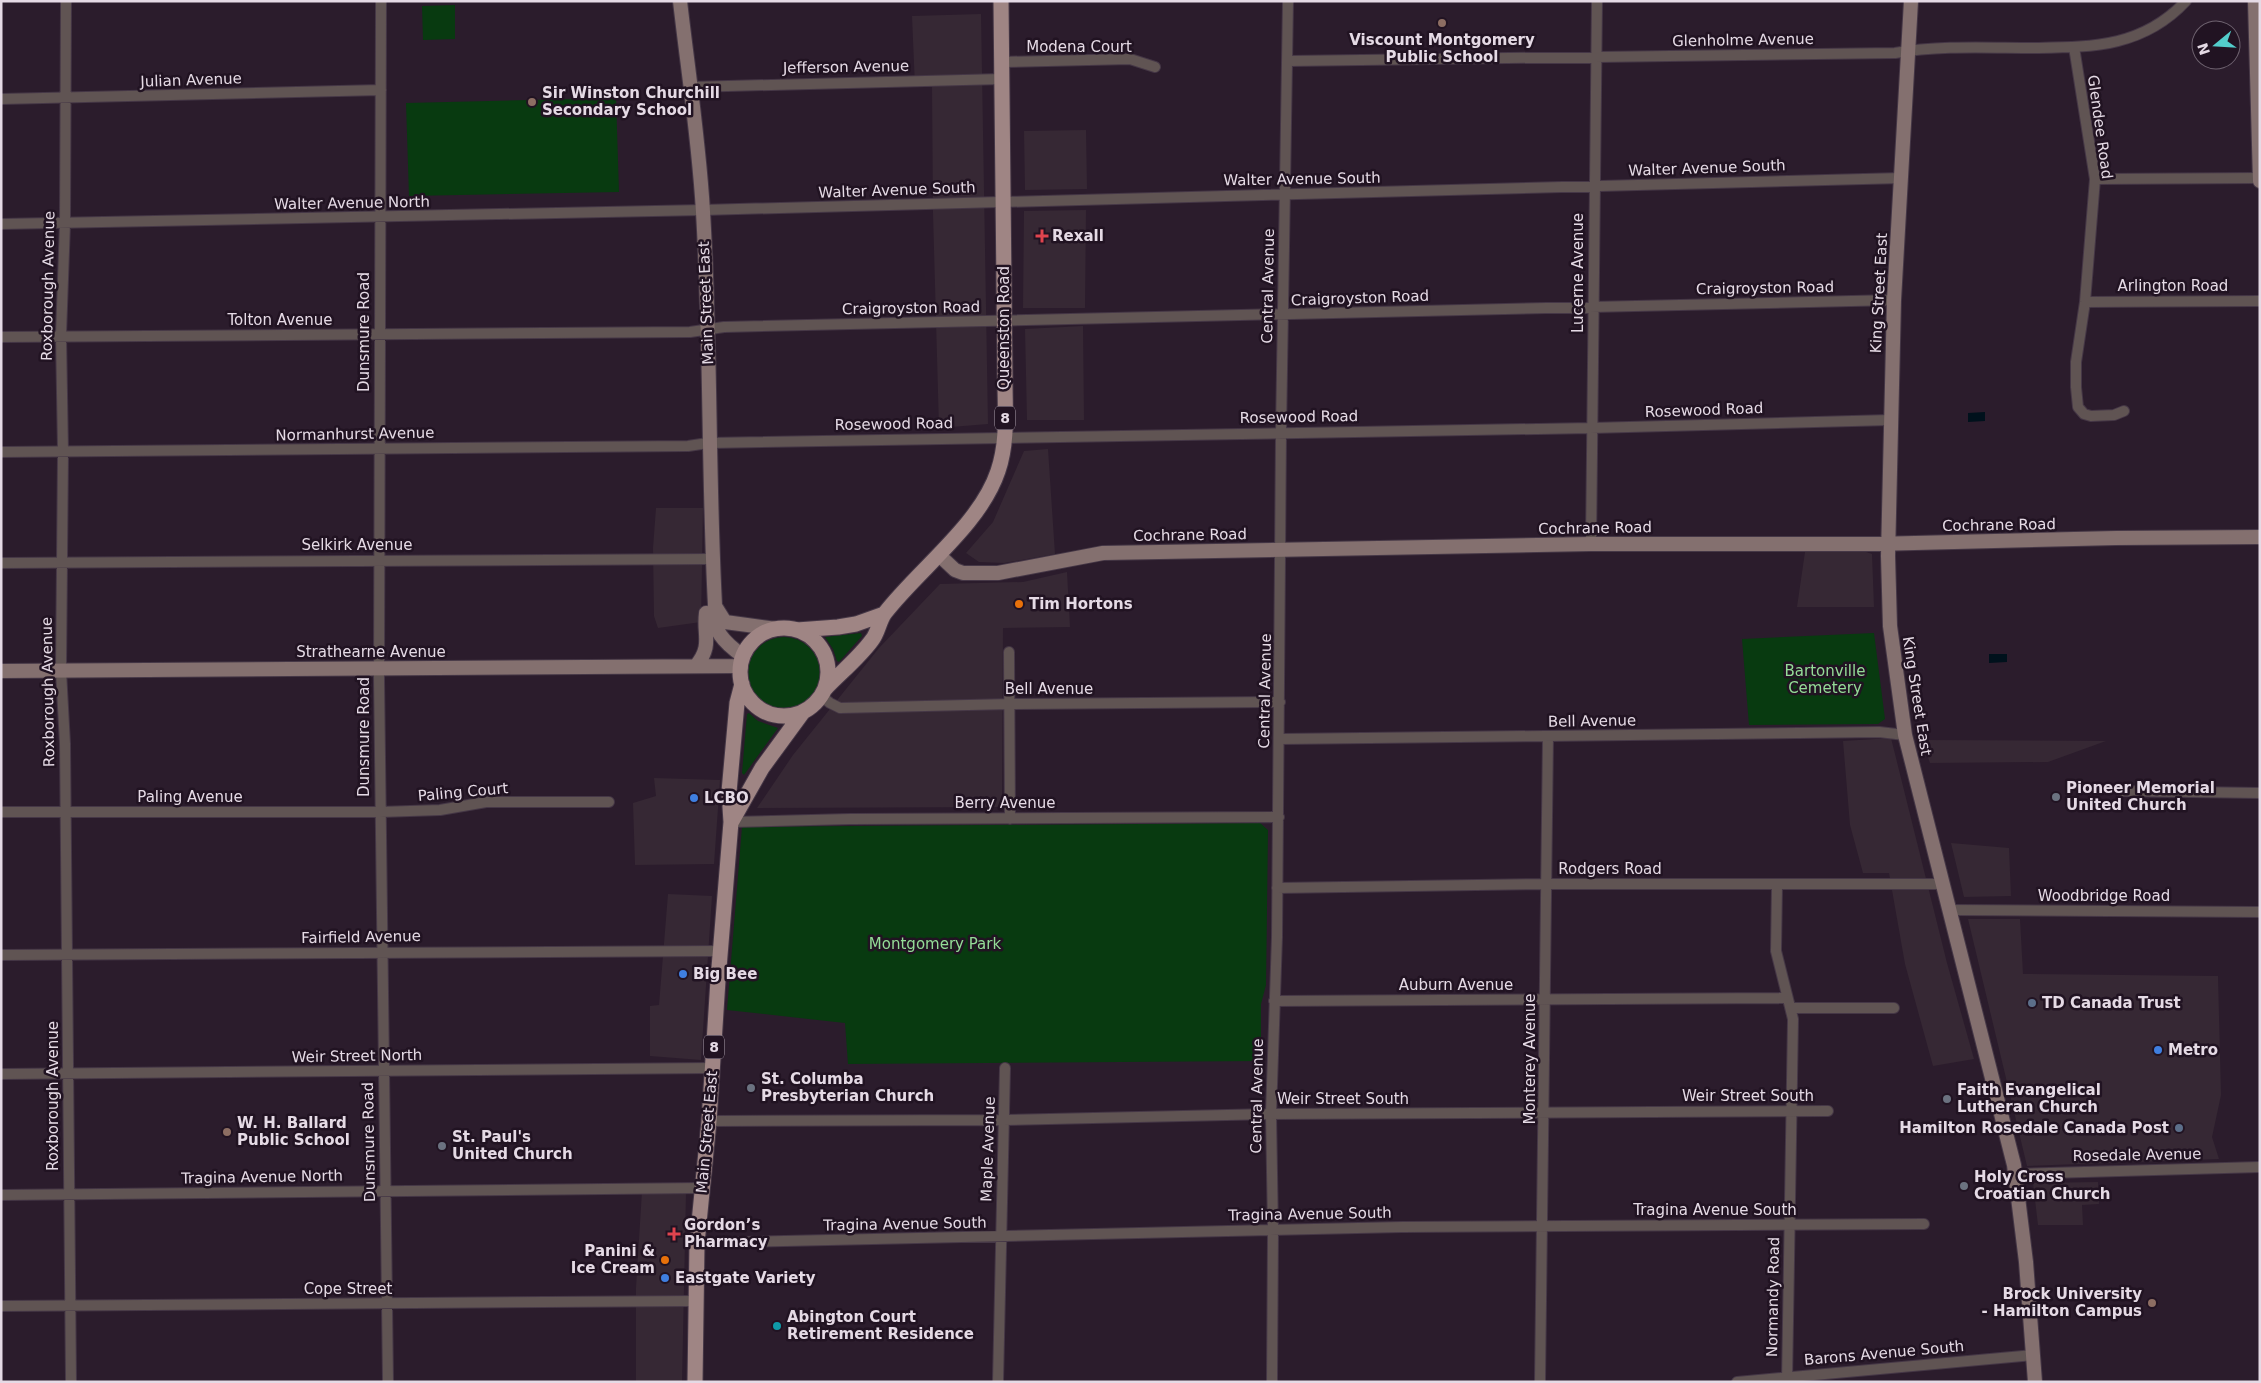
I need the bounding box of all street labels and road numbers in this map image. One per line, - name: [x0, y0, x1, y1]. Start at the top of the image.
- street label: Glenholme Avenue: [1672, 30, 1814, 50]
- street label: Modena Court: [1026, 38, 1132, 56]
- street label: Jefferson Avenue: [782, 57, 909, 77]
- street label: Julian Avenue: [139, 69, 242, 91]
- street label: Glendee Road: [2084, 74, 2116, 180]
- street label: Walter Avenue South: [1628, 156, 1786, 180]
- street label: Walter Avenue South: [1223, 169, 1381, 189]
- street label: Walter Avenue South: [818, 178, 976, 202]
- street label: Walter Avenue North: [274, 193, 430, 213]
- street label: Roxborough Avenue: [38, 211, 58, 361]
- street label: Lucerne Avenue: [1569, 213, 1587, 333]
- street label: Central Avenue: [1258, 228, 1278, 344]
- street label: King Street East: [1867, 232, 1891, 354]
- street label: Main Street East: [695, 241, 717, 365]
- street label: Queenston Road: [995, 266, 1013, 390]
- street label: Dunsmure Road: [355, 272, 373, 392]
- street label: Arlington Road: [2118, 277, 2228, 295]
- street label: Craigroyston Road: [1696, 278, 1834, 298]
- street label: Craigroyston Road: [1291, 287, 1429, 309]
- street label: Craigroyston Road: [842, 298, 980, 318]
- street label: Tolton Avenue: [226, 311, 333, 329]
- street label: Rosewood Road: [1644, 399, 1764, 421]
- road number: 8: [995, 406, 1015, 429]
- street label: Rosewood Road: [1240, 407, 1358, 427]
- street label: Rosewood Road: [835, 414, 953, 434]
- street label: Normanhurst Avenue: [275, 424, 435, 444]
- street label: Cochrane Road: [1942, 515, 2056, 535]
- street label: Cochrane Road: [1538, 518, 1652, 538]
- street label: Cochrane Road: [1133, 525, 1247, 545]
- street label: Selkirk Avenue: [301, 536, 413, 554]
- street label: Roxborough Avenue: [38, 617, 58, 767]
- street label: Central Avenue: [1255, 633, 1275, 749]
- street label: King Street East: [1899, 635, 1935, 757]
- street label: Strathearne Avenue: [296, 643, 446, 661]
- street label: Dunsmure Road: [355, 677, 373, 797]
- street label: Bell Avenue: [1005, 680, 1093, 698]
- street label: Bell Avenue: [1548, 711, 1636, 731]
- street label: Paling Court: [417, 779, 509, 805]
- street label: Paling Avenue: [137, 788, 243, 806]
- street label: Berry Avenue: [955, 794, 1055, 812]
- street label: Rodgers Road: [1558, 860, 1662, 878]
- street label: Woodbridge Road: [2038, 887, 2170, 905]
- street label: Fairfield Avenue: [301, 927, 421, 947]
- street label: Auburn Avenue: [1399, 976, 1513, 994]
- street label: Monterey Avenue: [1521, 993, 1539, 1125]
- street label: Roxborough Avenue: [44, 1021, 62, 1171]
- road number: 8: [704, 1036, 724, 1058]
- street label: Central Avenue: [1247, 1038, 1267, 1154]
- street label: Weir Street North: [292, 1046, 422, 1066]
- street label: Main Street East: [693, 1070, 721, 1194]
- street label: Dunsmure Road: [359, 1082, 379, 1202]
- street label: Weir Street South: [1682, 1087, 1814, 1105]
- street label: Weir Street South: [1277, 1090, 1409, 1108]
- street label: Maple Avenue: [977, 1096, 999, 1202]
- street label: Rosedale Avenue: [2073, 1145, 2201, 1165]
- street label: Tragina Avenue North: [180, 1167, 343, 1187]
- street label: Tragina Avenue South: [1632, 1201, 1797, 1219]
- street label: Tragina Avenue South: [1227, 1204, 1392, 1224]
- street label: Tragina Avenue South: [822, 1214, 987, 1234]
- street label: Normandy Road: [1763, 1237, 1783, 1357]
- street label: Cope Street: [304, 1280, 392, 1298]
- street label: Barons Avenue South: [1803, 1337, 1965, 1369]

